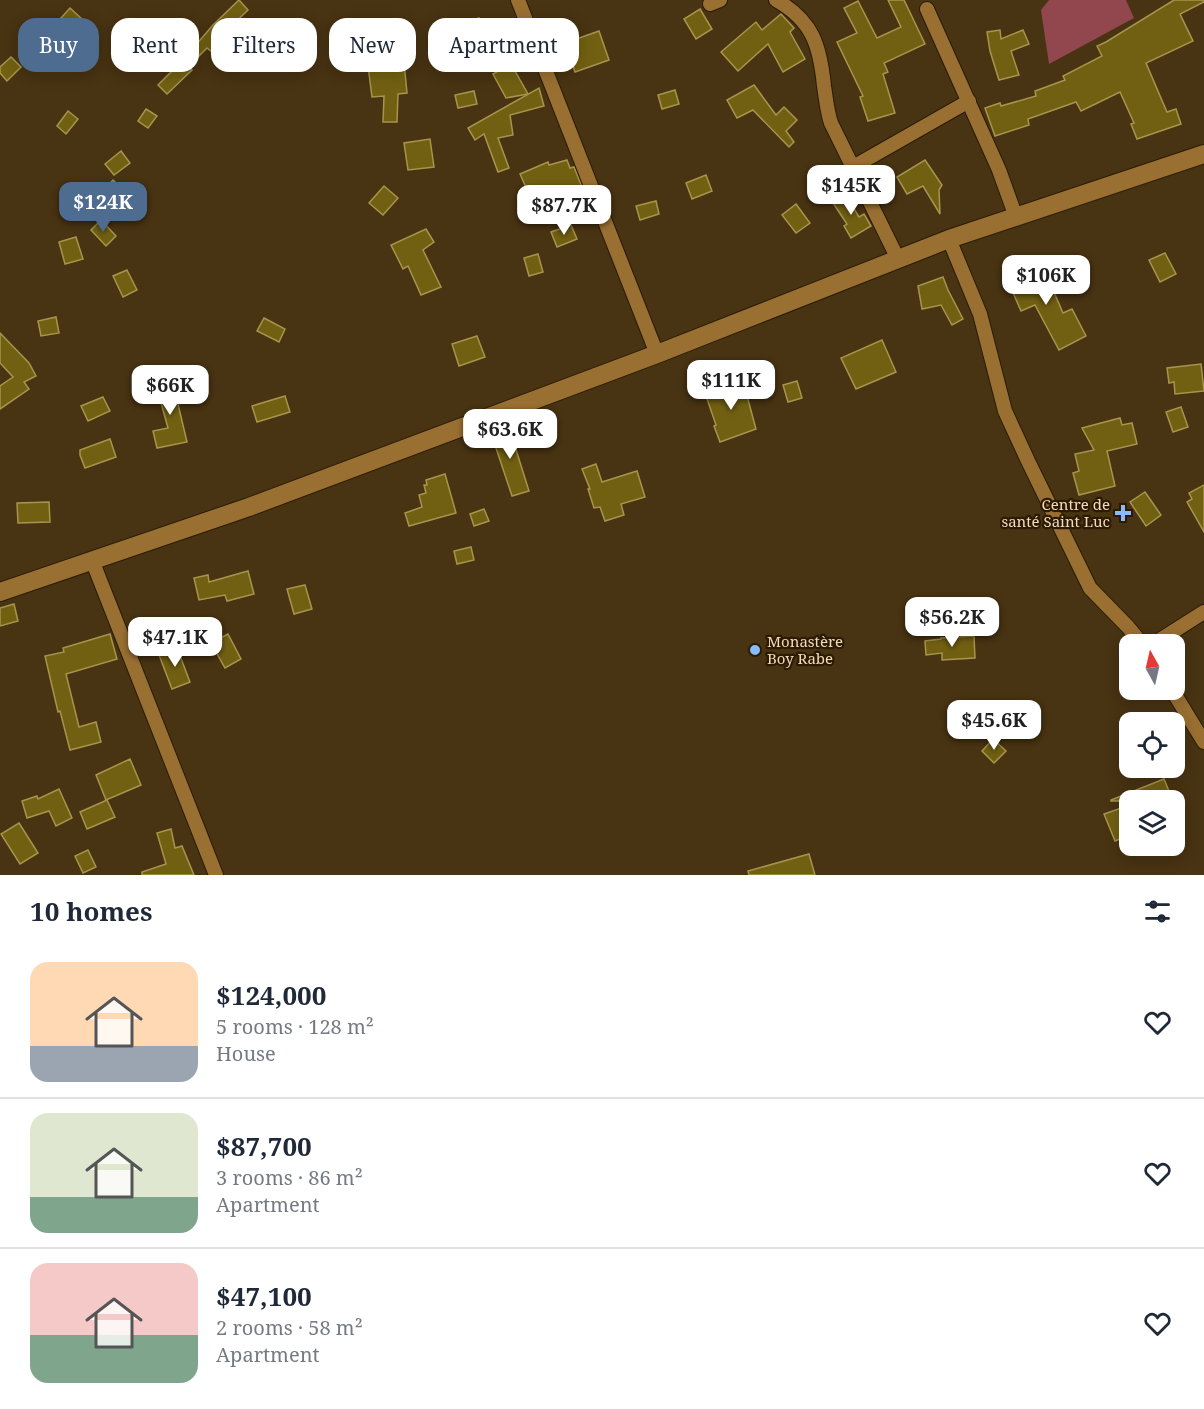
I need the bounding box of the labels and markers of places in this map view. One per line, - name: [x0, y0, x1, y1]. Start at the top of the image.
- pin: $145K: [809, 165, 893, 216]
- pin: $124K: [61, 182, 145, 233]
- pin: $87.7K: [515, 185, 613, 236]
- pin: $106K: [1004, 255, 1088, 306]
- pin: $111K: [689, 360, 773, 411]
- pin: $66K: [134, 365, 206, 416]
- pin: $63.6K: [461, 409, 559, 460]
- place label: Centre de santé Saint Luc: [1001, 494, 1110, 531]
- marker: Centre de santé Saint Luc: [1114, 504, 1132, 522]
- pin: $56.2K: [903, 597, 1001, 648]
- pin: $47.1K: [126, 617, 224, 668]
- place label: Monastère Boy Rabe: [767, 631, 843, 668]
- marker: Monastère Boy Rabe: [748, 643, 762, 657]
- pin: $45.6K: [945, 700, 1043, 751]

